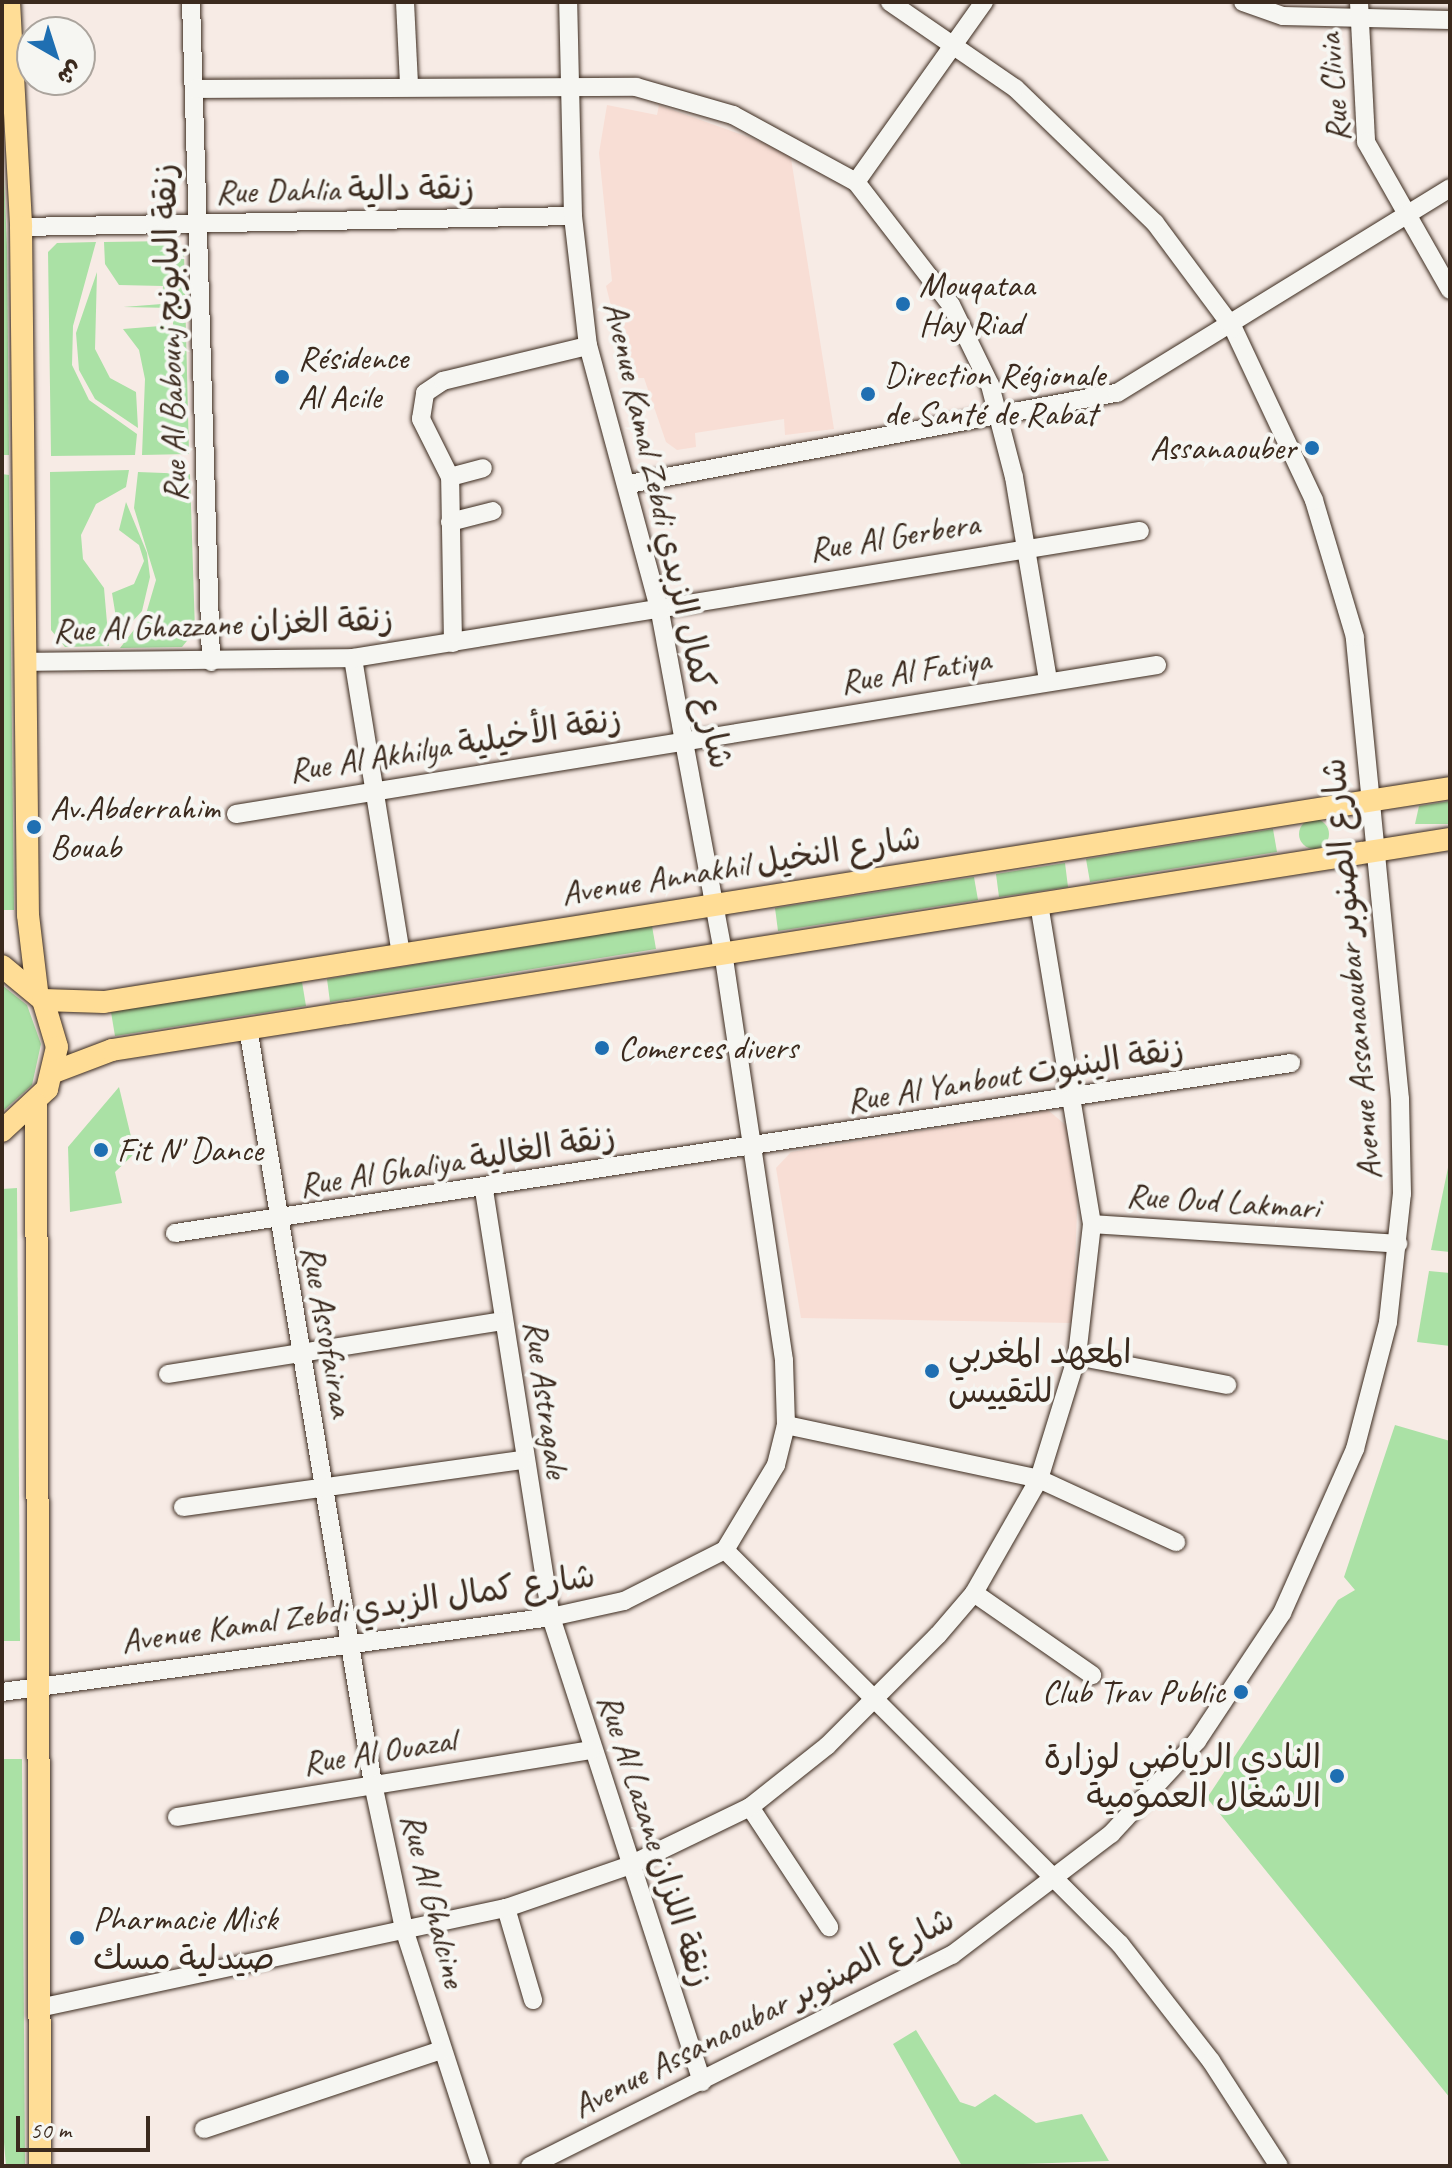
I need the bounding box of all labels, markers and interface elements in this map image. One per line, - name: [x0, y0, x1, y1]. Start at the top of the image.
- north arrow: [16, 16, 96, 96]
- street label: Rue Clivia: [1308, 32, 1358, 144]
- text: ش: [52, 55, 88, 92]
- street label: Rue Al Babounj زنقة البابونج: [143, 162, 195, 504]
- street label: Rue Dahlia زنقة دالية: [215, 166, 475, 212]
- place label: Mouqataa Hay Riad: [919, 264, 1035, 344]
- marker: Mouqataa Hay Riad: [894, 295, 912, 313]
- street label: Avenue Kamal Zebdi شارع كمال الزبدي: [596, 298, 742, 772]
- place label: Résidence Al Acile: [298, 337, 408, 416]
- place label: Direction Régionale de Santé de Rabat: [884, 354, 1105, 434]
- marker: Résidence Al Acile: [273, 368, 291, 386]
- marker: Direction Régionale de Santé de Rabat: [859, 385, 877, 403]
- place label: Assanaouber: [1150, 428, 1296, 468]
- marker: Assanaouber: [1303, 439, 1321, 457]
- street label: Rue Al Gerbera: [806, 502, 982, 570]
- street label: Rue Al Ghazzane زنقة الغزان: [52, 598, 394, 650]
- street label: Rue Al Fatiya: [836, 638, 994, 702]
- street label: Rue Al Akhilya زنقة الأخيلية: [286, 698, 624, 790]
- street label: Avenue Assanaoubar شارع الصنوبر: [1312, 757, 1390, 1181]
- place label: Av.Abderrahim Bouab: [50, 787, 220, 866]
- street label: Avenue Annakhil شارع النخيل: [558, 816, 924, 914]
- marker: Av.Abderrahim Bouab: [25, 818, 43, 836]
- street label: Rue Al Yanbout زنقة الينبوت: [843, 1027, 1187, 1121]
- place label: Comerces divers: [618, 1028, 798, 1068]
- marker: Comerces divers: [593, 1039, 611, 1057]
- street label: Rue Al Ghaliya زنقة الغالية: [296, 1115, 618, 1205]
- place label: Fit N' Dance: [117, 1130, 264, 1170]
- marker: Fit N' Dance: [92, 1141, 110, 1159]
- street label: Rue Oud Lakmari: [1124, 1174, 1322, 1228]
- street label: Rue Assofairaa: [293, 1243, 363, 1419]
- street label: Rue Astragale: [516, 1318, 578, 1480]
- place label: المعهد المغربي للتقييس: [948, 1331, 1132, 1410]
- marker: المعهد المغربي للتقييس: [923, 1362, 941, 1380]
- street label: Avenue Kamal Zebdi شارع كمال الزبدي: [119, 1555, 597, 1661]
- place label: Club Trav Public: [1042, 1672, 1225, 1712]
- marker: Club Trav Public: [1232, 1683, 1250, 1701]
- street label: Rue Al Lazane زنقة اللزان: [589, 1689, 723, 1991]
- street label: Rue Al Ouazal: [300, 1719, 458, 1783]
- place label: النادي الرياضي لوزارة الاشغال العمومية: [1044, 1736, 1321, 1816]
- marker: النادي الرياضي لوزارة الاشغال العمومية: [1328, 1767, 1346, 1785]
- street label: Rue Al Ghalcine: [393, 1808, 475, 1992]
- place label: Pharmacie Misk صيدلية مسك: [93, 1898, 278, 1978]
- street label: Avenue Assanaoubar شارع الصنوبر: [566, 1898, 960, 2126]
- marker: Pharmacie Misk صيدلية مسك: [68, 1929, 86, 1947]
- scale bar: [20, 2100, 154, 2150]
- text: 50 m: [30, 2115, 71, 2145]

